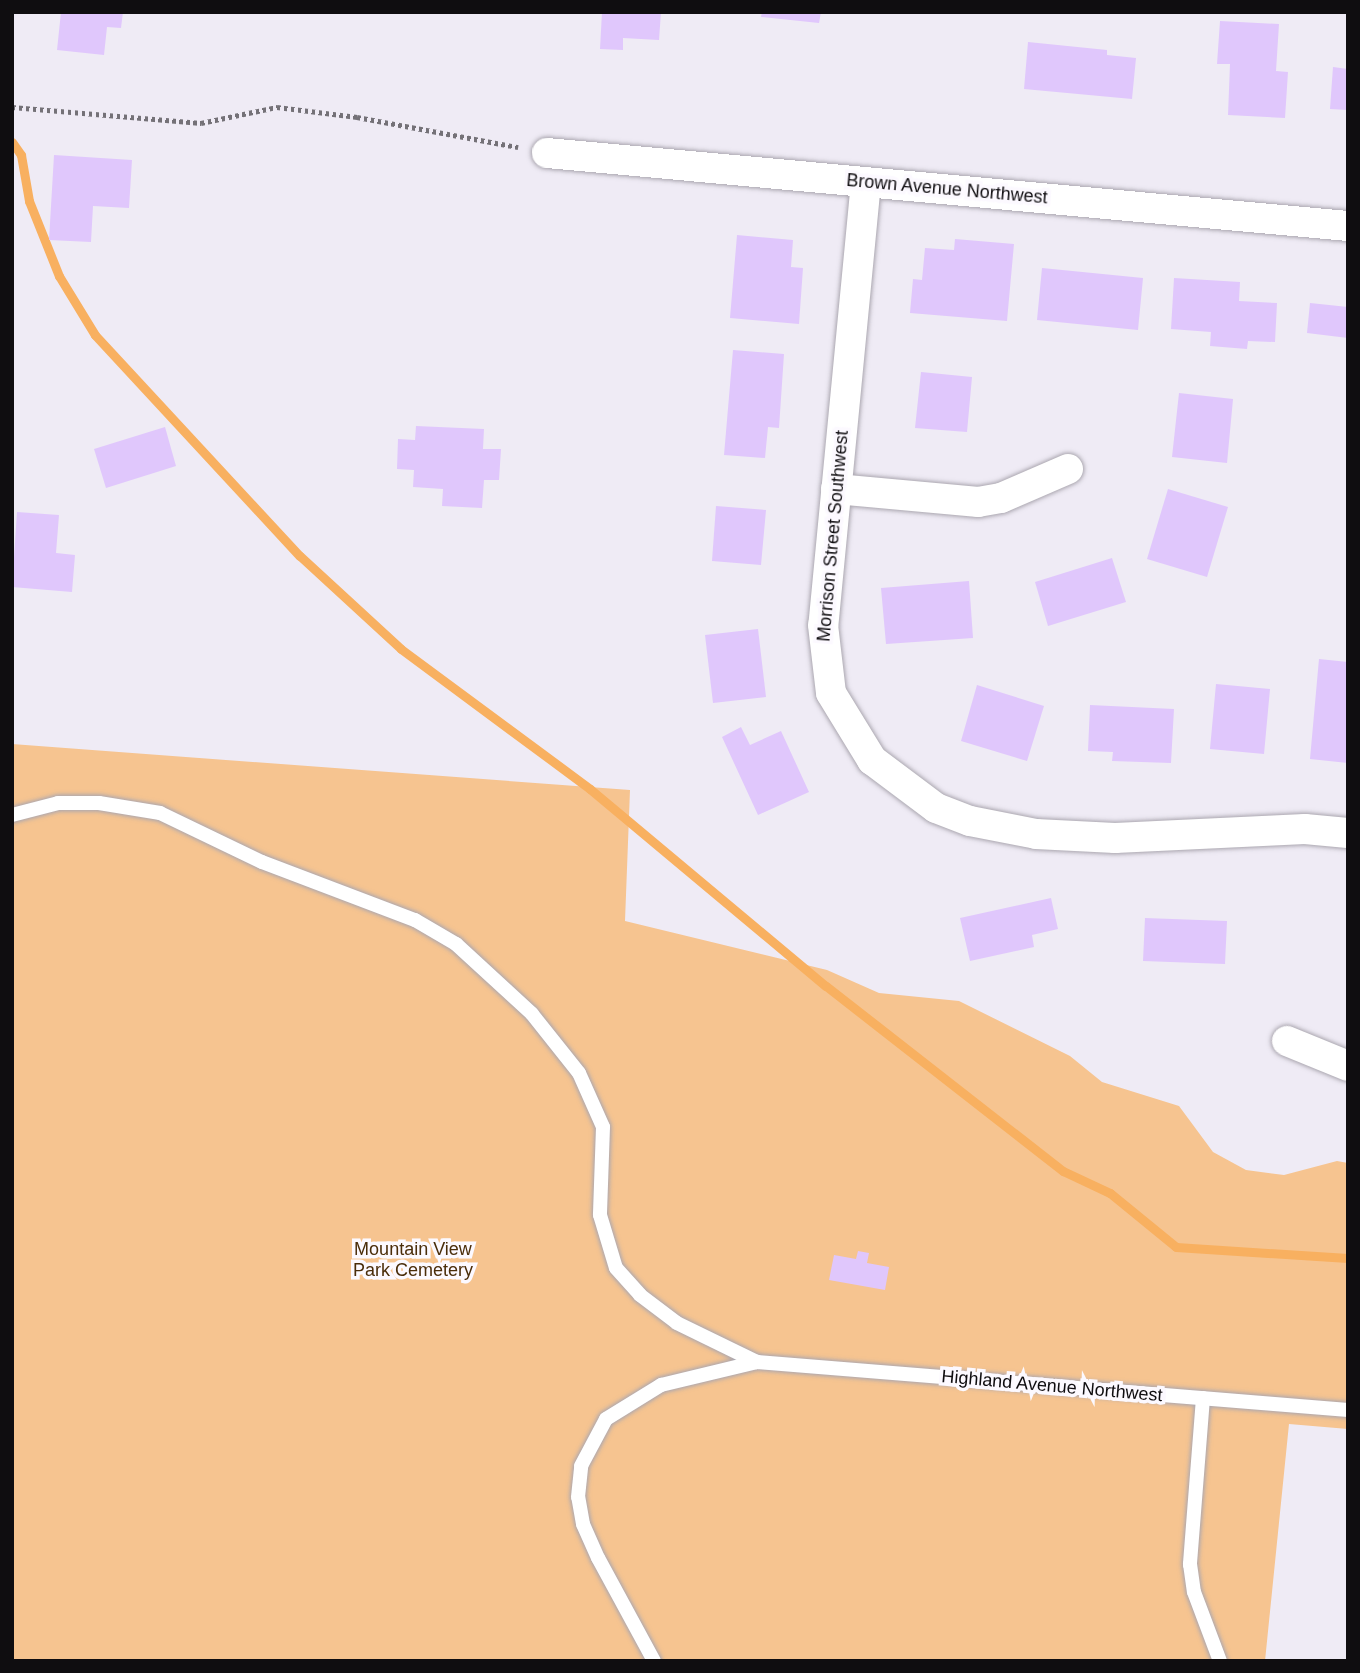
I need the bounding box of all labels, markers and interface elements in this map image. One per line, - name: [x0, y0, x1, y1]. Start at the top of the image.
- street label: Brown Avenue Northwest: [845, 169, 1049, 209]
- street label: Morrison Street Southwest: [813, 429, 853, 643]
- park label: Mountain View Park Cemetery: [353, 1239, 473, 1282]
- street label: Highland Avenue Northwest: [940, 1366, 1164, 1406]

